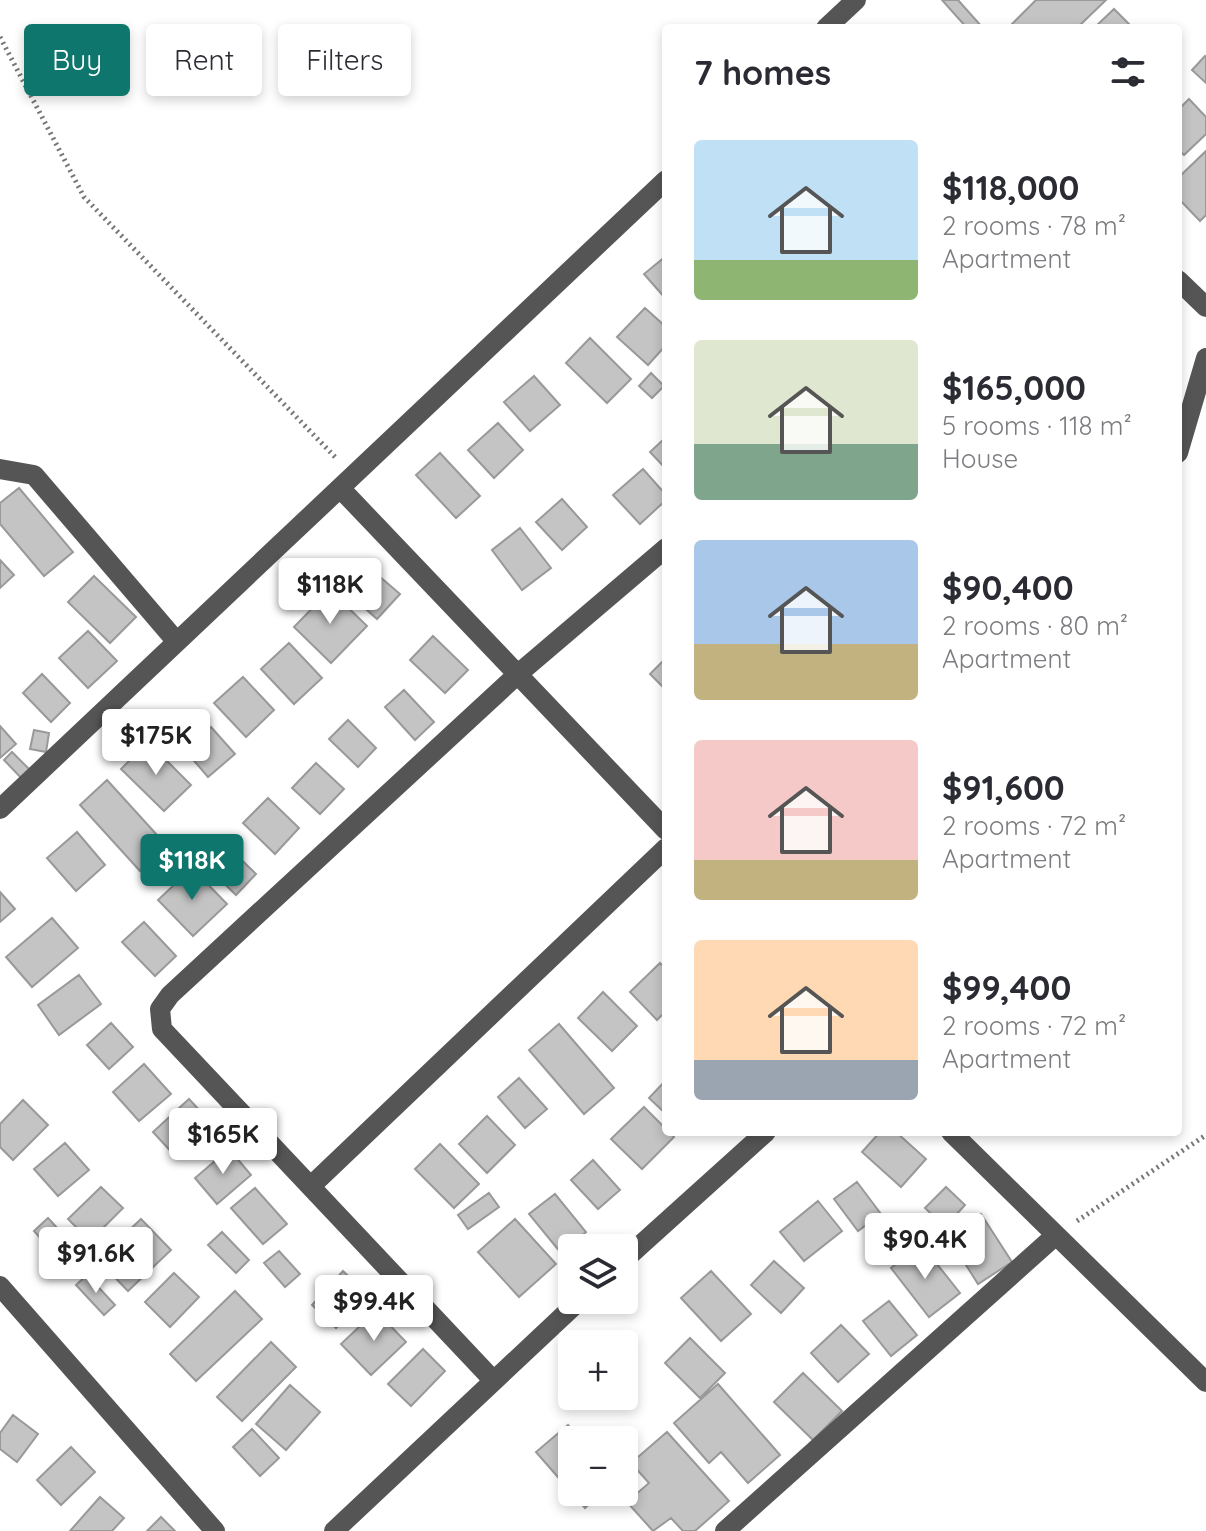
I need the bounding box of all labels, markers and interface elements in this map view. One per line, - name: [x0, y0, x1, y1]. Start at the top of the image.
- chip: Buy: [24, 24, 130, 96]
- chip: Rent: [146, 24, 262, 96]
- chip: Filters: [278, 24, 411, 96]
- icon: filters: [1106, 50, 1150, 94]
- text: 7 homes: [694, 51, 831, 94]
- text: $118,000: [942, 166, 1079, 209]
- icon: home: [758, 172, 854, 268]
- text: 2 rooms · 78 m²: [942, 209, 1126, 242]
- text: Apartment: [942, 242, 1071, 275]
- text: $165,000: [942, 366, 1086, 409]
- icon: home: [758, 372, 854, 468]
- text: 5 rooms · 118 m²: [942, 409, 1132, 442]
- text: House: [942, 442, 1018, 475]
- pin: $118K: [274, 558, 386, 626]
- text: $90,400: [942, 566, 1074, 609]
- text: $118K: [296, 567, 364, 600]
- icon: home: [758, 572, 854, 668]
- text: 2 rooms · 80 m²: [942, 609, 1128, 642]
- text: Apartment: [942, 642, 1071, 675]
- pin: $175K: [100, 709, 212, 777]
- text: $175K: [120, 718, 192, 751]
- text: $91,600: [942, 766, 1065, 809]
- icon: home: [758, 772, 854, 868]
- text: 2 rooms · 72 m²: [942, 809, 1126, 842]
- pin: $118K: [136, 834, 248, 902]
- text: Apartment: [942, 842, 1071, 875]
- text: $118K: [158, 843, 226, 876]
- text: $99,400: [942, 966, 1071, 1009]
- icon: home: [758, 972, 854, 1068]
- text: 2 rooms · 72 m²: [942, 1009, 1126, 1042]
- text: Apartment: [942, 1042, 1071, 1075]
- pin: $165K: [167, 1108, 279, 1176]
- text: $165K: [187, 1117, 259, 1150]
- pin: $90.4K: [860, 1213, 990, 1281]
- text: $90.4K: [883, 1222, 967, 1255]
- pin: $91.6K: [31, 1227, 161, 1295]
- map controls: [558, 1234, 638, 1506]
- button: layers: [558, 1234, 638, 1314]
- text: $91.6K: [57, 1236, 135, 1269]
- pin: $99.4K: [309, 1275, 439, 1343]
- text: $99.4K: [333, 1284, 415, 1317]
- button: +: [558, 1330, 638, 1410]
- button: −: [558, 1426, 638, 1506]

